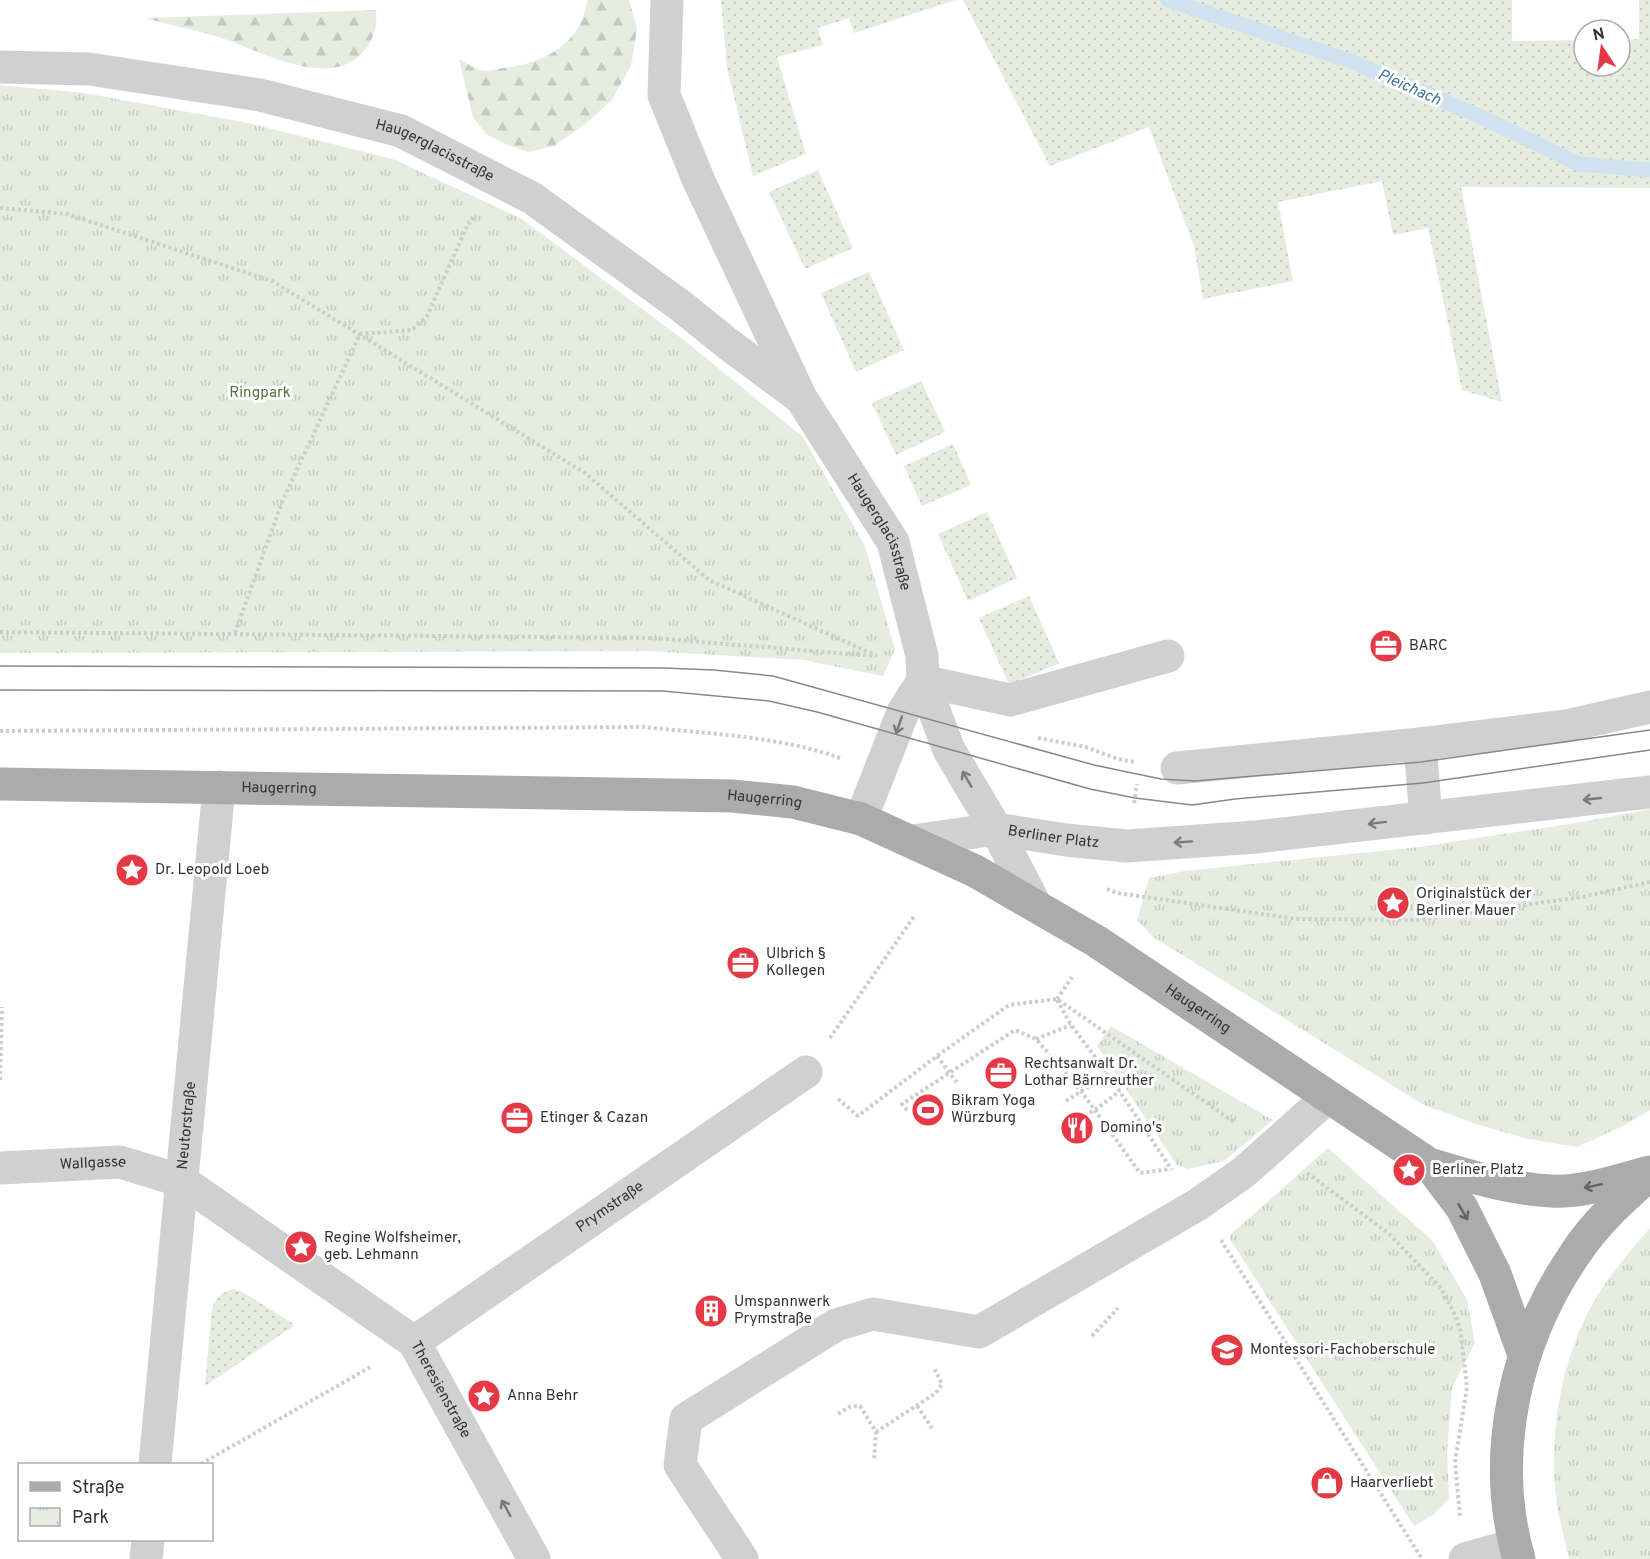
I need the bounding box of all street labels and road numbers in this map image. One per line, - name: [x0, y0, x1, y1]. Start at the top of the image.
- street label: Haugerglacisstraße: [373, 115, 497, 186]
- street label: Haugerglacisstraße: [842, 470, 915, 593]
- street label: Haugerring: [241, 778, 317, 799]
- street label: Haugerring: [726, 786, 804, 813]
- street label: Berliner Platz: [1006, 821, 1100, 853]
- street label: Haugerring: [1161, 980, 1234, 1038]
- street label: Neutorstraße: [173, 1081, 201, 1170]
- street label: Wallgasse: [59, 1152, 129, 1175]
- street label: Prymstraße: [572, 1177, 648, 1237]
- street label: Theresienstraße: [406, 1338, 475, 1442]

